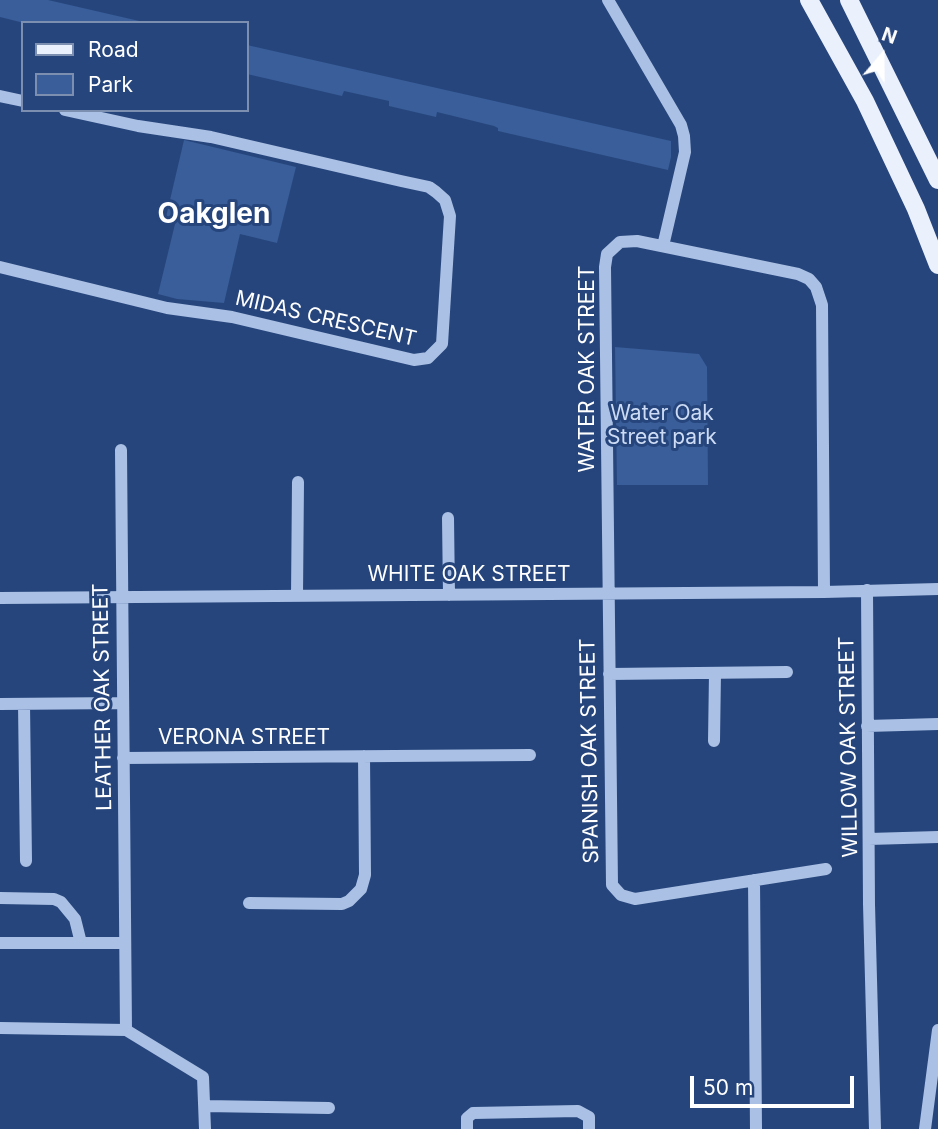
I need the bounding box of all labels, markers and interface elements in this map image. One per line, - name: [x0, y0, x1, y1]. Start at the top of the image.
- legend: [21, 21, 248, 112]
- north arrow: [847, 21, 917, 91]
- text: N: [879, 23, 900, 49]
- text: Road: [88, 37, 139, 62]
- text: Park: [88, 72, 133, 97]
- district label: Oakglen: [158, 198, 270, 232]
- street label: WATER OAK STREET: [575, 266, 601, 472]
- street label: MIDAS CRESCENT: [233, 286, 419, 352]
- park label: Water Oak Street park: [607, 401, 717, 451]
- street label: WHITE OAK STREET: [367, 562, 571, 588]
- street label: LEATHER OAK STREET: [88, 583, 118, 811]
- street label: WILLOW OAK STREET: [834, 636, 864, 858]
- street label: SPANISH OAK STREET: [575, 638, 605, 864]
- street label: VERONA STREET: [158, 725, 330, 751]
- scale bar: [693, 1062, 858, 1106]
- text: 50 m: [703, 1075, 753, 1100]

